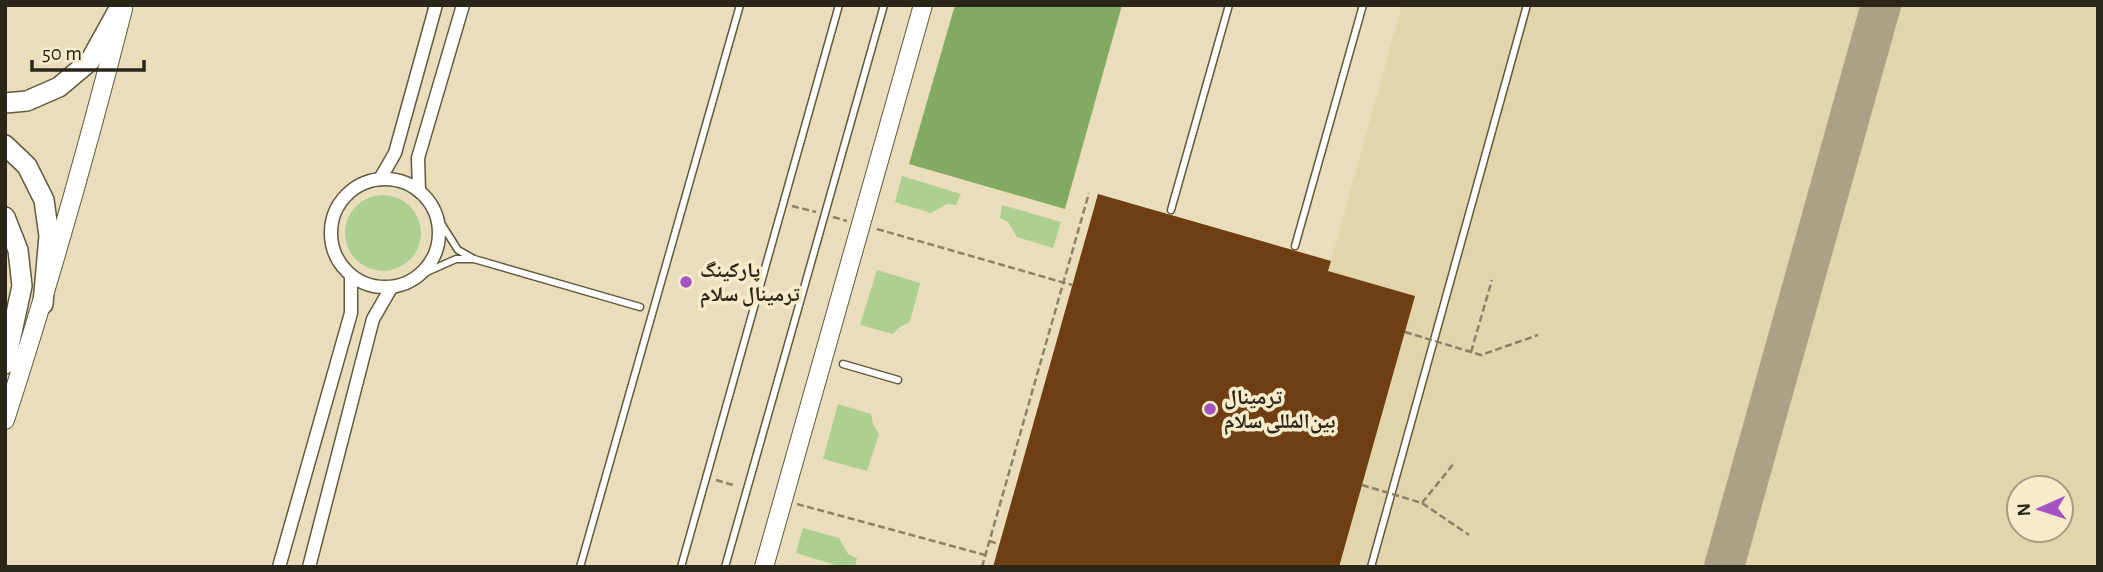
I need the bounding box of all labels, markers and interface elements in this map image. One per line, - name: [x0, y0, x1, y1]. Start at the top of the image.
- scale bar: [32, 28, 144, 72]
- text: 50 m: [42, 43, 82, 64]
- place label: پارکینگ ترمینال سلام: [700, 260, 800, 308]
- marker: پارکینگ ترمینال سلام: [678, 274, 694, 290]
- place label: ترمینال بین‌المللی سلام: [1224, 387, 1336, 435]
- marker: ترمینال بین‌المللی سلام: [1202, 401, 1218, 417]
- north arrow: [2005, 474, 2075, 544]
- text: N: [2015, 503, 2034, 517]

